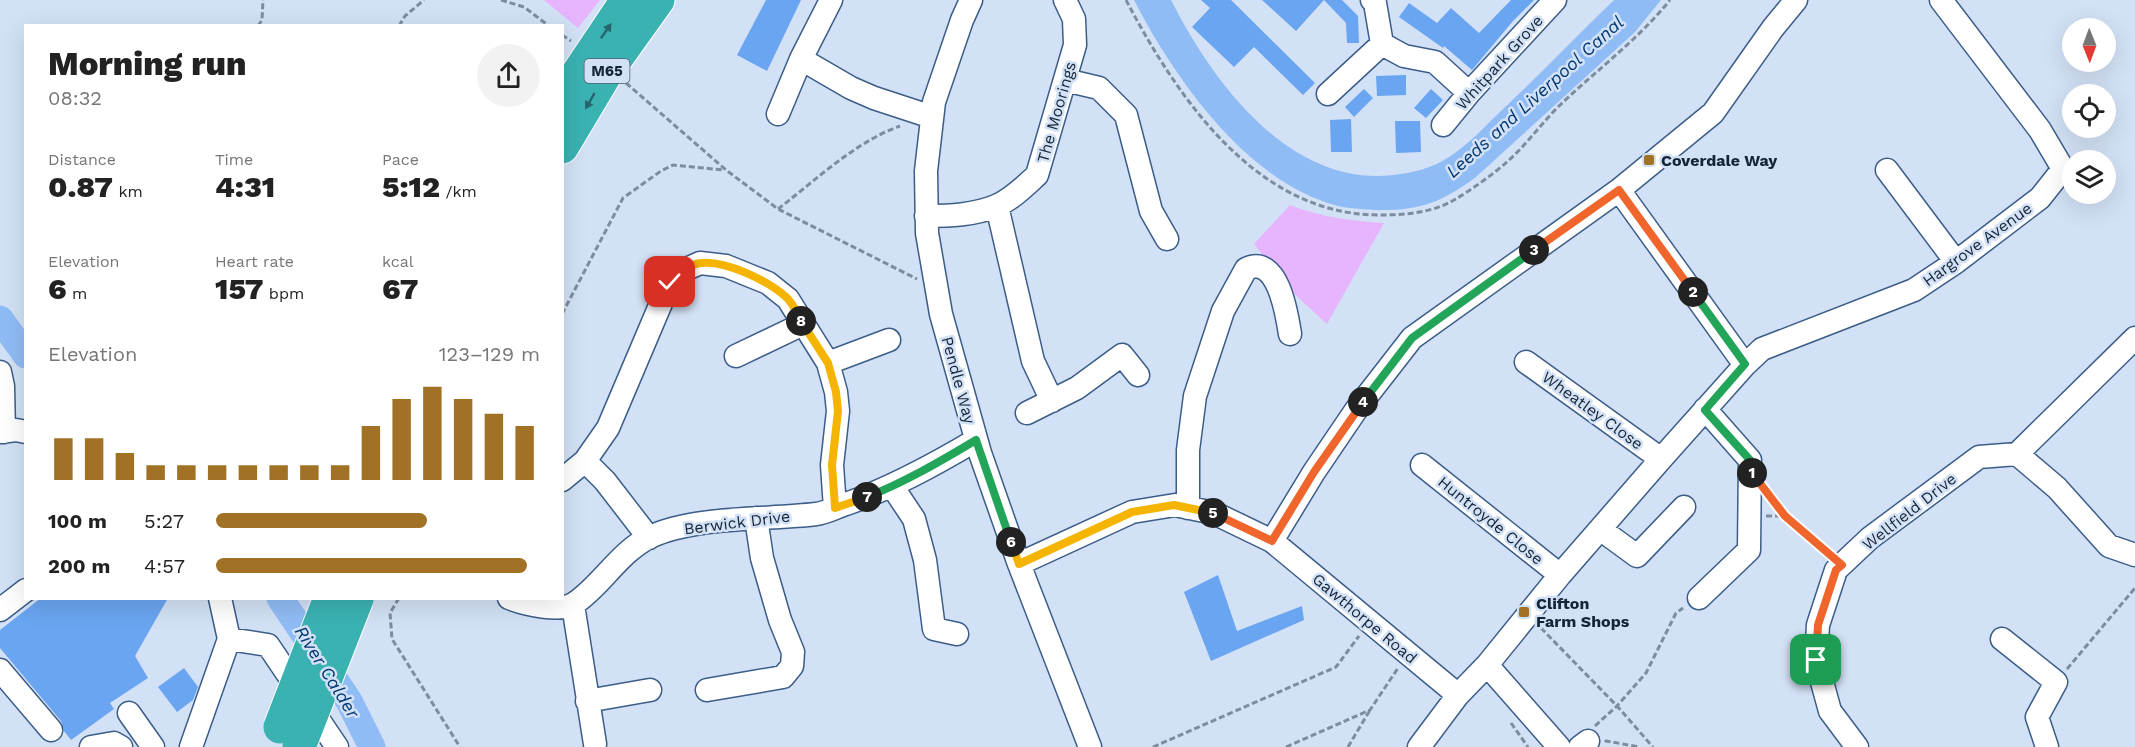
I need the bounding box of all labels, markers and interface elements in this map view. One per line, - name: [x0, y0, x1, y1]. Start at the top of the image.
- water label: Leeds and Liverpool Canal: [1442, 11, 1628, 182]
- street label: Whitpark Grove: [1452, 11, 1547, 114]
- north arrow: [2062, 18, 2116, 72]
- map controls: [2062, 18, 2116, 204]
- one-way arrow: [600, 23, 612, 39]
- text: Morning run: [48, 44, 247, 83]
- button: share: [477, 44, 540, 107]
- road number: M65: [584, 59, 630, 83]
- street label: The Moorings: [1033, 59, 1080, 165]
- button: locate: [2062, 84, 2116, 138]
- text: 08:32: [48, 86, 102, 110]
- one-way arrow: [585, 92, 595, 109]
- text: Distance: [48, 150, 116, 169]
- text: Time: [215, 150, 253, 169]
- text: Pace: [382, 150, 419, 169]
- button: layers: [2062, 150, 2116, 204]
- place label: Coverdale Way: [1661, 151, 1778, 170]
- marker: Coverdale Way: [1642, 153, 1656, 167]
- text: 0.87: [48, 169, 113, 204]
- text: 4:31: [215, 169, 275, 204]
- text: 5:12: [382, 169, 440, 204]
- text: km: [113, 182, 143, 201]
- text: /km: [440, 182, 477, 201]
- street label: Hargrove Avenue: [1919, 198, 2036, 290]
- pin: 3: [1519, 235, 1549, 265]
- text: 3: [1529, 240, 1539, 259]
- text: Elevation: [48, 252, 119, 271]
- text: Heart rate: [215, 252, 294, 271]
- text: kcal: [382, 252, 414, 271]
- pin: [644, 256, 695, 307]
- icon: check: [653, 265, 686, 298]
- text: 6: [48, 271, 67, 306]
- text: 157: [215, 271, 263, 306]
- text: 67: [382, 271, 419, 306]
- pin: 2: [1678, 277, 1708, 307]
- text: 2: [1688, 282, 1698, 301]
- text: m: [67, 284, 87, 303]
- text: bpm: [263, 284, 304, 303]
- pin: 8: [786, 306, 816, 336]
- text: 8: [796, 311, 806, 330]
- street label: Pendle Way: [938, 334, 979, 427]
- text: Elevation: [48, 342, 137, 366]
- text: 123–129 m: [439, 342, 540, 366]
- street label: Wheatley Close: [1539, 367, 1647, 453]
- pin: 4: [1348, 387, 1378, 417]
- text: 4: [1358, 392, 1368, 411]
- pin: 1: [1737, 458, 1767, 488]
- text: 1: [1749, 463, 1755, 482]
- street label: Wellfield Drive: [1859, 469, 1960, 554]
- street label: Huntroyde Close: [1434, 472, 1547, 569]
- pin: 7: [852, 482, 882, 512]
- text: 7: [862, 487, 872, 506]
- pin: 5: [1198, 498, 1228, 528]
- text: 5: [1208, 503, 1218, 522]
- street label: Berwick Drive: [683, 507, 791, 538]
- text: 100 m: [48, 509, 107, 533]
- text: 5:27: [144, 509, 184, 533]
- pin: 6: [996, 527, 1026, 557]
- text: 6: [1006, 532, 1016, 551]
- text: 200 m: [48, 554, 110, 578]
- text: 4:57: [144, 554, 185, 578]
- street label: Gawthorpe Road: [1309, 569, 1421, 668]
- place label: Clifton Farm Shops: [1536, 594, 1630, 631]
- marker: Clifton Farm Shops: [1517, 605, 1531, 619]
- water label: River Calder: [291, 622, 365, 723]
- pin: [1790, 634, 1841, 685]
- icon: arrive: [1799, 643, 1832, 676]

